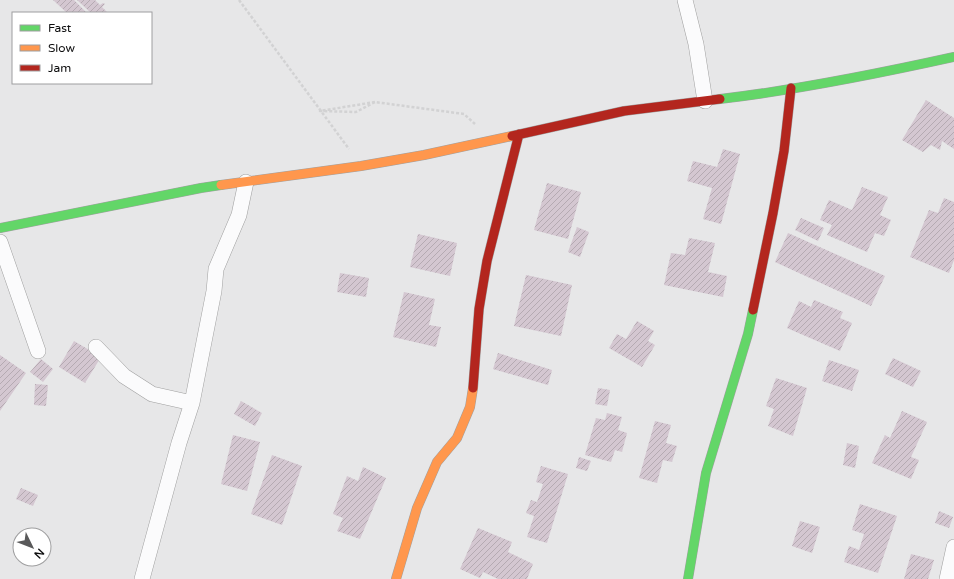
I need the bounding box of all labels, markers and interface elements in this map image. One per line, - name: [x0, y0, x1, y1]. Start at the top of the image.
- legend: [12, 12, 152, 84]
- text: Fast: [48, 21, 72, 35]
- text: Slow: [48, 41, 75, 55]
- text: Jam: [48, 61, 71, 75]
- north arrow: [12, 527, 52, 567]
- text: N: [31, 546, 47, 561]

